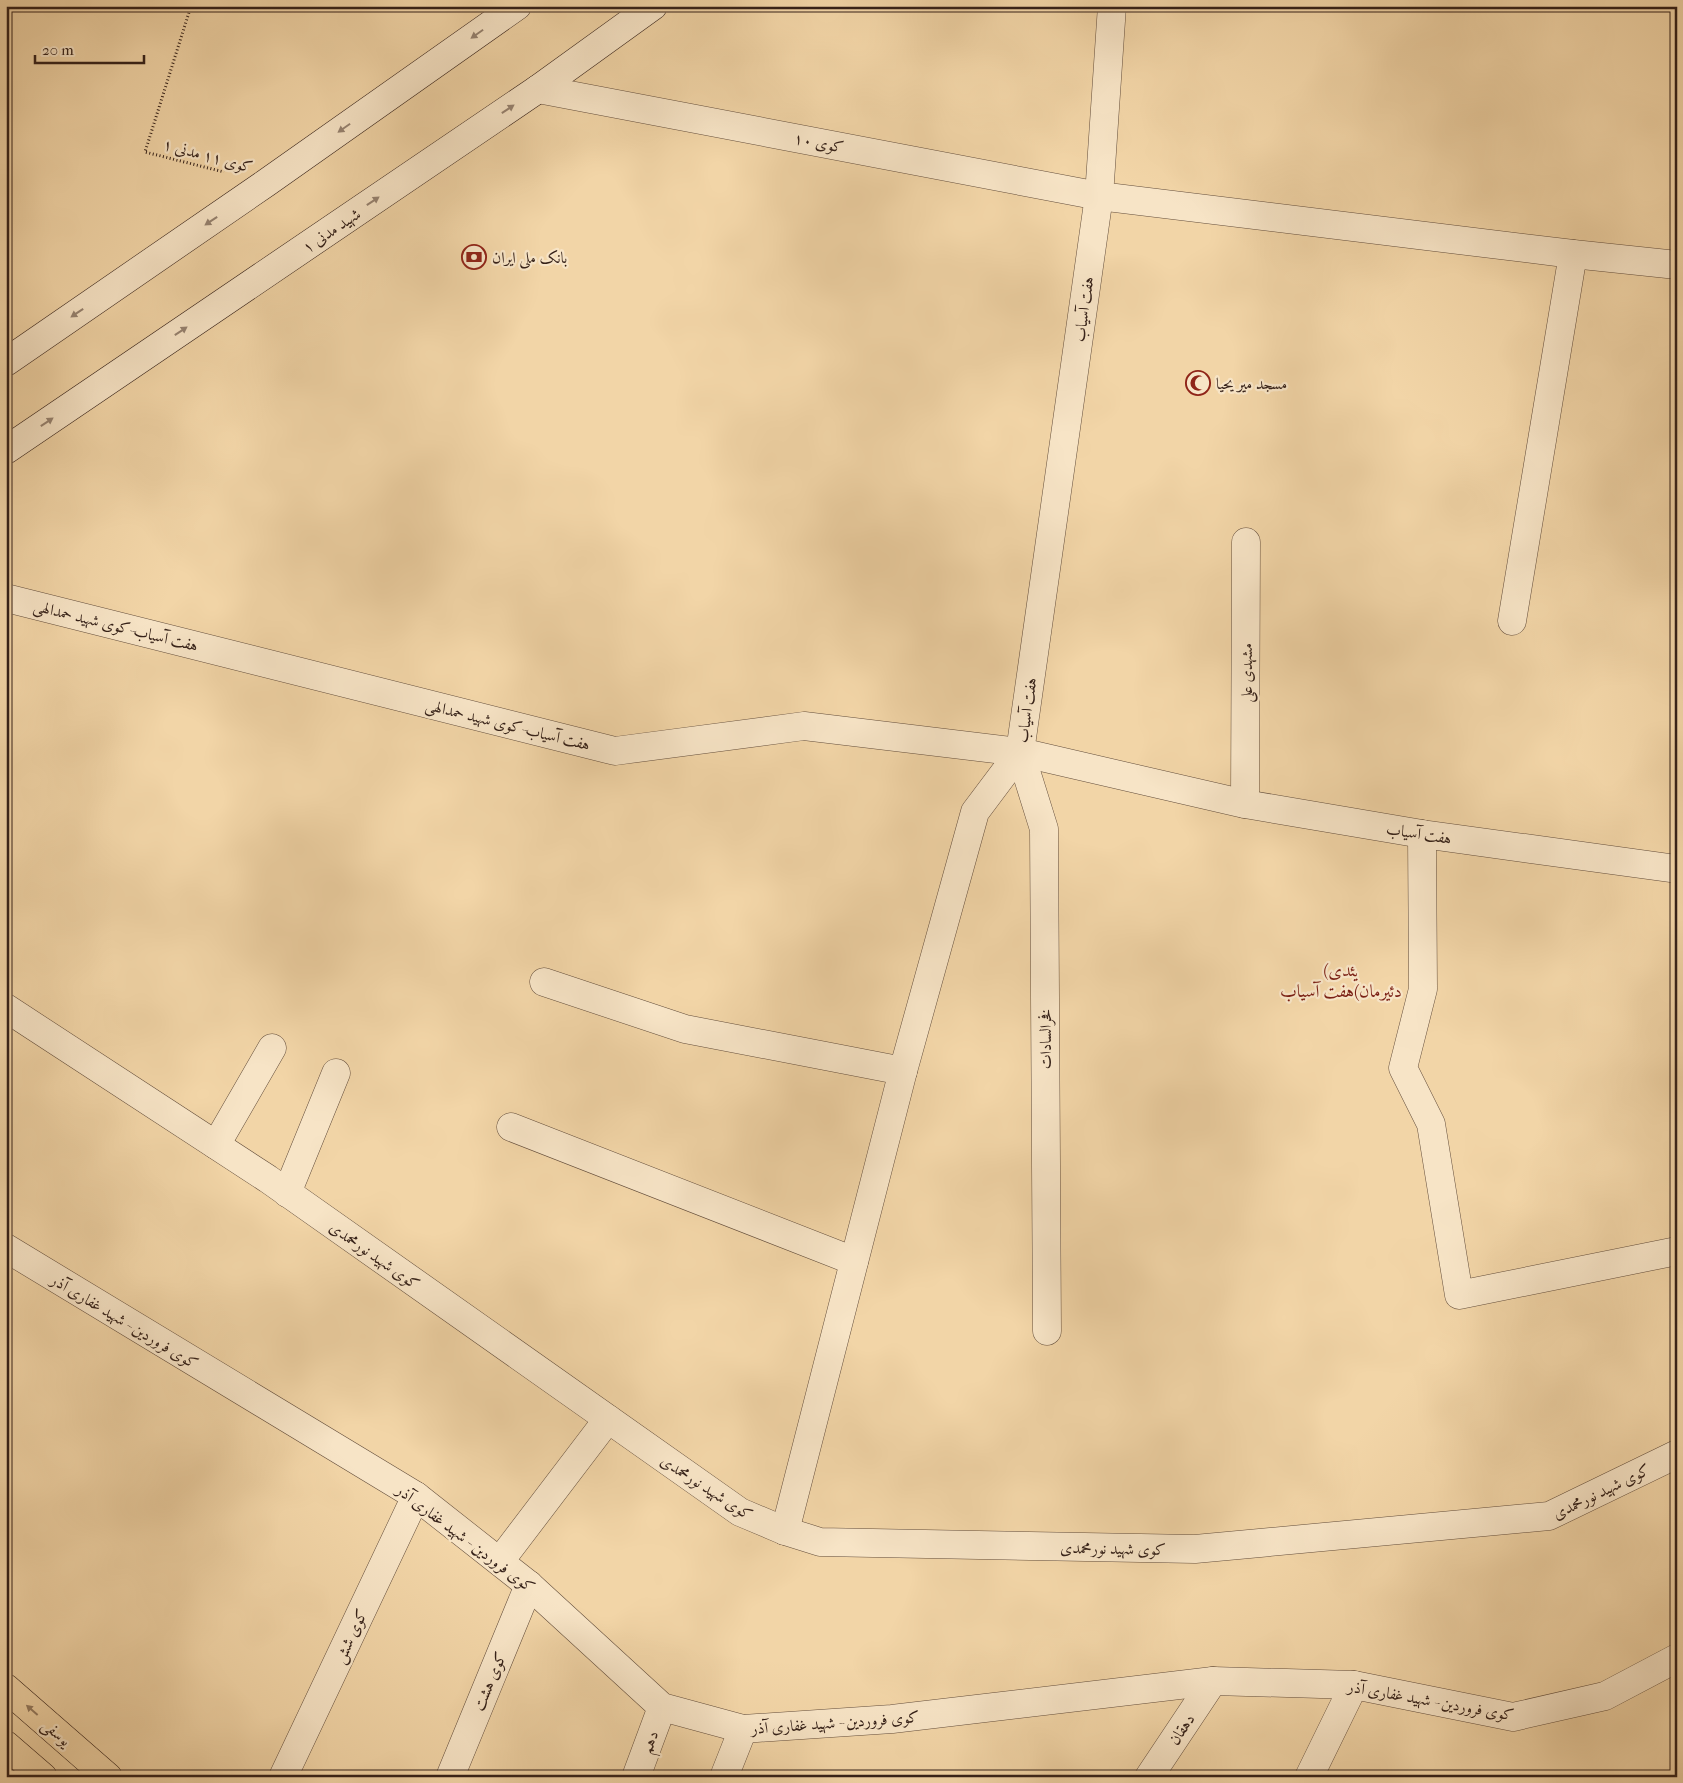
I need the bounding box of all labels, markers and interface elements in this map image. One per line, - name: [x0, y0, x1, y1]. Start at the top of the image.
- one-way arrow: [470, 29, 484, 39]
- scale bar: [35, 32, 144, 64]
- text: 20 m: [42, 41, 74, 59]
- one-way arrow: [501, 104, 514, 114]
- one-way arrow: [338, 123, 351, 133]
- street label: کوی ۱۰: [792, 128, 845, 158]
- street label: کوی ۱۱ مدنی ۱: [161, 134, 255, 178]
- one-way arrow: [367, 196, 380, 205]
- street label: شهید مدنی ۱: [299, 204, 365, 258]
- one-way arrow: [204, 216, 218, 226]
- bank icon: بانک ملی ایران: [461, 244, 487, 270]
- place label: بانک ملی ایران: [492, 248, 567, 269]
- street label: هفت آسیاب: [1070, 275, 1098, 343]
- one-way arrow: [70, 308, 84, 318]
- one-way arrow: [174, 326, 188, 336]
- mosque icon: مسجد میر یحیا: [1185, 370, 1211, 396]
- place label: مسجد میر یحیا: [1216, 374, 1287, 393]
- one-way arrow: [40, 418, 53, 427]
- street label: هفت آسیاب-کوی شهید حمدالهی: [31, 596, 200, 657]
- street label: مشهدی علی: [1237, 643, 1258, 703]
- street label: هفت آسیاب: [1013, 676, 1041, 744]
- street label: هفت آسیاب-کوی شهید حمدالهی: [423, 695, 592, 756]
- street label: هفت آسیاب: [1385, 819, 1453, 849]
- district label: (یئدی دئیرمان)هفت آسیاب: [1280, 960, 1402, 1002]
- street label: فخرالسادات: [1036, 1009, 1056, 1069]
- street label: کوی شهید نورمحمدی: [325, 1217, 424, 1294]
- street label: کوی فروردین - شهید غفاری آذر: [45, 1269, 202, 1374]
- street label: کوی شهید نورمحمدی: [657, 1451, 756, 1525]
- street label: کوی شهید نورمحمدی: [1549, 1460, 1653, 1524]
- street label: کوی فروردین - شهید غفاری آذر: [391, 1479, 539, 1597]
- street label: کوی شهید نورمحمدی: [1060, 1538, 1166, 1560]
- street label: کوی شش: [330, 1606, 372, 1667]
- street label: کوی هشت: [469, 1649, 511, 1714]
- street label: کوی فروردین - شهید غفاری آذر: [1344, 1676, 1515, 1725]
- one-way arrow: [26, 1705, 39, 1716]
- street label: کوی فروردین - شهید غفاری آذر: [748, 1707, 920, 1739]
- street label: دهقان: [1164, 1710, 1199, 1748]
- street label: یوسفی: [37, 1715, 76, 1752]
- street label: دهم: [637, 1728, 668, 1758]

